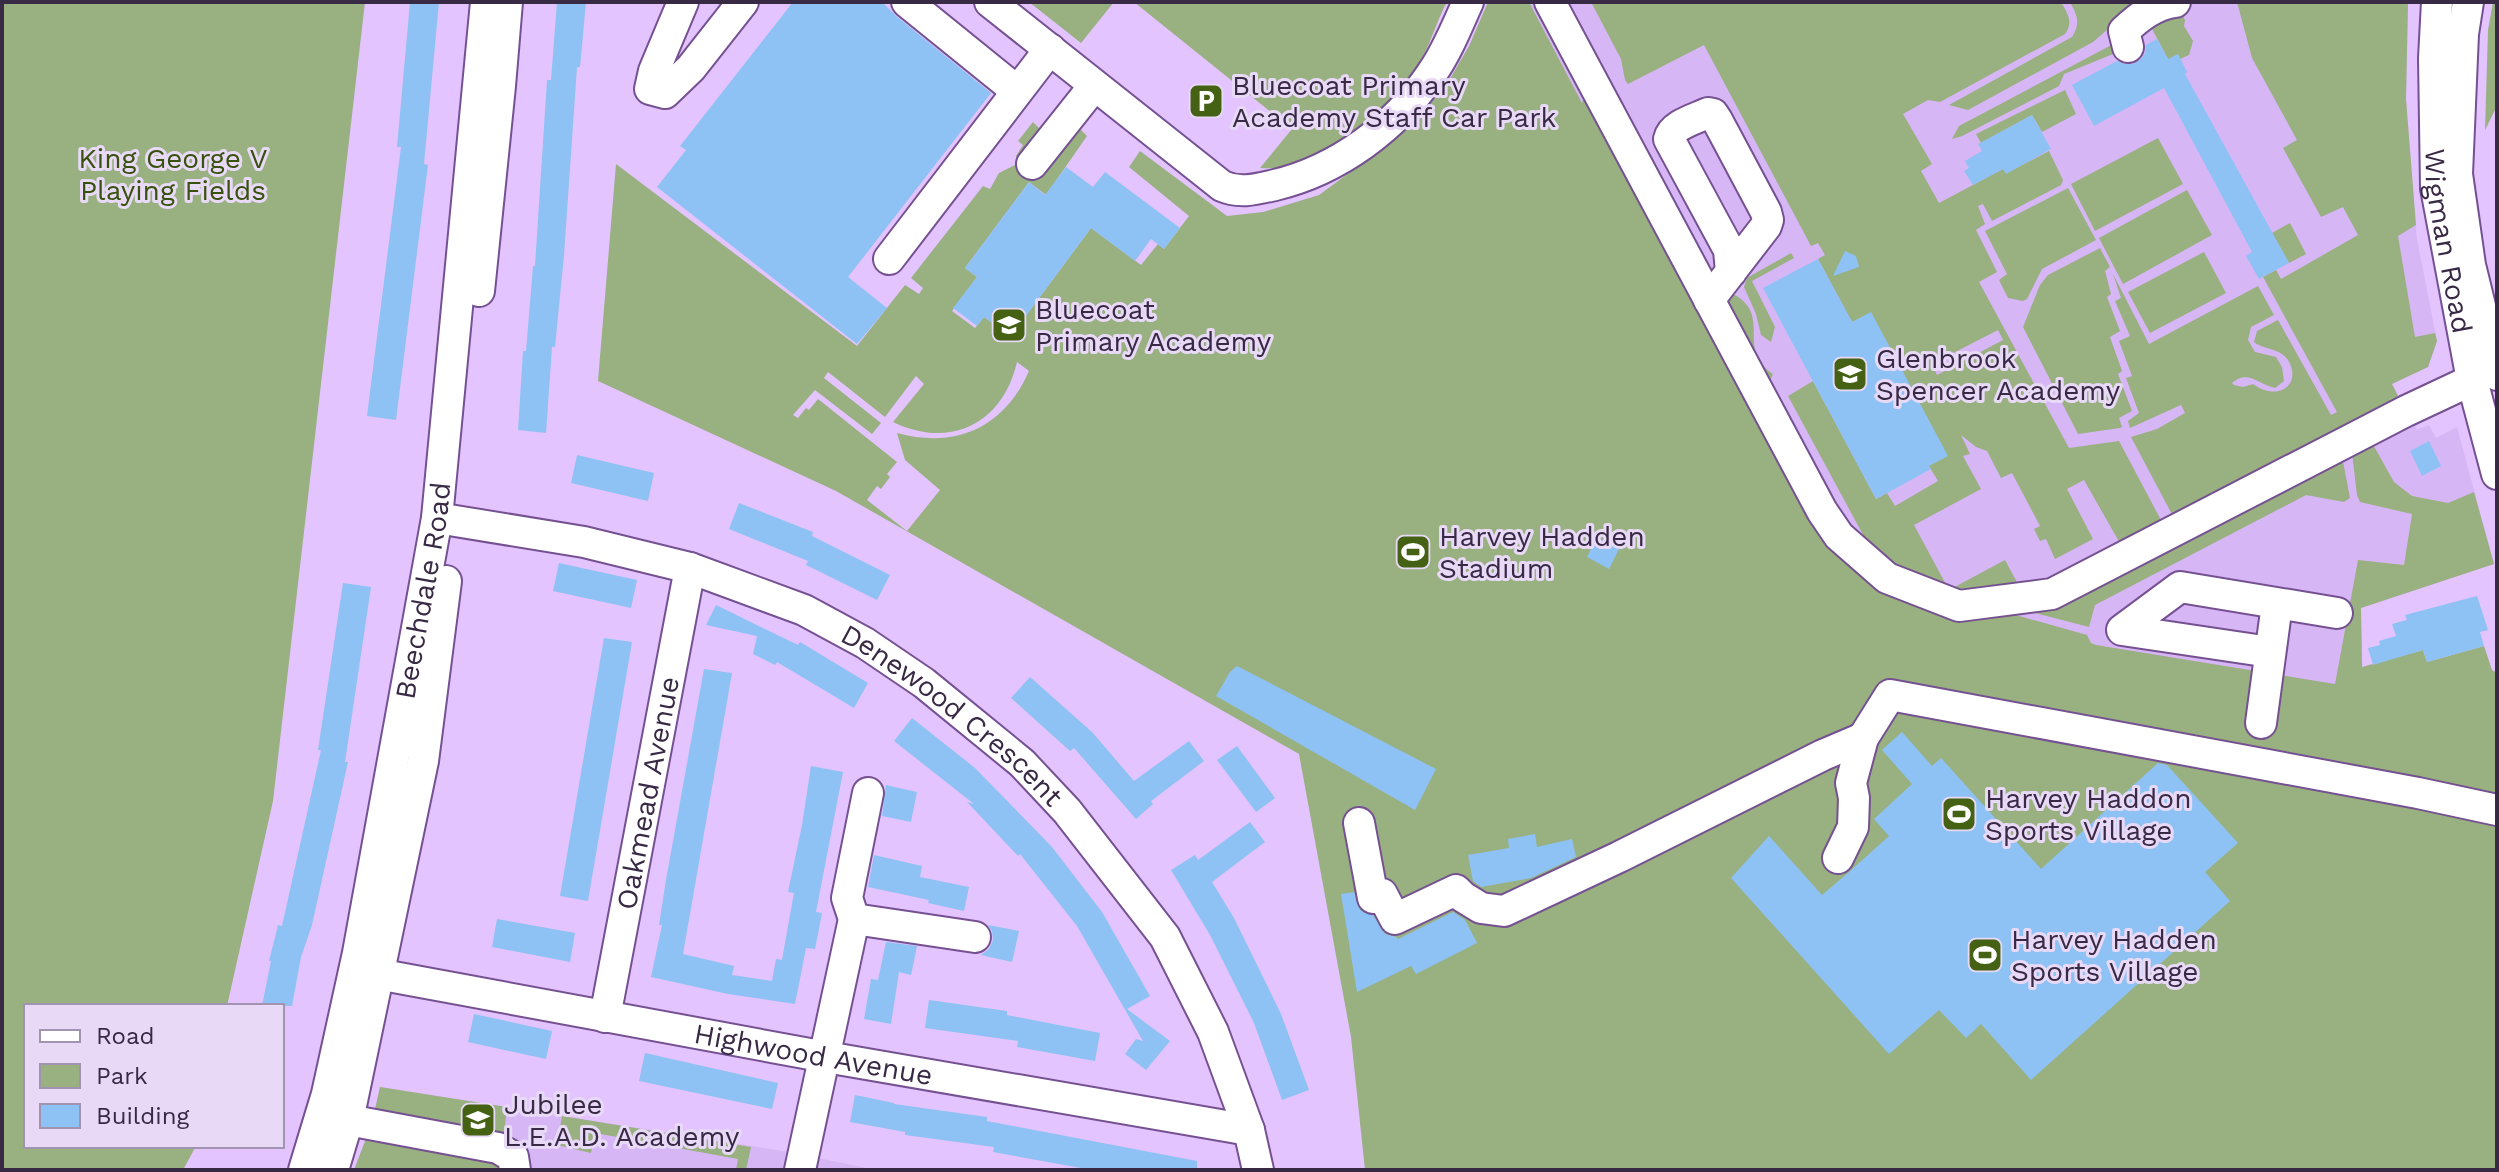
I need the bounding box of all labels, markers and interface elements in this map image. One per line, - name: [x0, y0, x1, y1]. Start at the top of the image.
- place label: Bluecoat Primary Academy Staff Car Park: [1232, 69, 1557, 134]
- parking icon: Bluecoat Primary Academy Staff Car Park: [1187, 82, 1225, 120]
- park label: King George V Playing Fields: [78, 142, 268, 207]
- street label: Wigman Road: [2418, 148, 2479, 336]
- place label: Bluecoat Primary Academy: [1035, 293, 1272, 358]
- school or university icon: Bluecoat Primary Academy: [990, 306, 1028, 344]
- place label: Glenbrook Spencer Academy: [1876, 342, 2121, 407]
- school or university icon: Glenbrook Spencer Academy: [1831, 355, 1869, 393]
- street label: Beechdale Road: [388, 481, 457, 702]
- place label: Harvey Hadden Stadium: [1439, 520, 1645, 585]
- sports icon: Harvey Hadden Stadium: [1394, 533, 1432, 571]
- street label: Denewood Crescent: [835, 617, 1070, 813]
- street label: Oakmead Avenue: [610, 674, 686, 912]
- place label: Harvey Haddon Sports Village: [1985, 782, 2191, 847]
- sports icon: Harvey Haddon Sports Village: [1940, 795, 1978, 833]
- place label: Harvey Hadden Sports Village: [2011, 923, 2217, 988]
- sports icon: Harvey Hadden Sports Village: [1966, 936, 2004, 974]
- legend: [24, 1004, 284, 1148]
- street label: Highwood Avenue: [691, 1017, 935, 1092]
- text: Road: [96, 1022, 155, 1050]
- text: Park: [96, 1062, 148, 1090]
- place label: Jubilee L.E.A.D. Academy: [504, 1088, 740, 1153]
- school or university icon: Jubilee L.E.A.D. Academy: [459, 1101, 497, 1139]
- text: Building: [96, 1102, 189, 1130]

